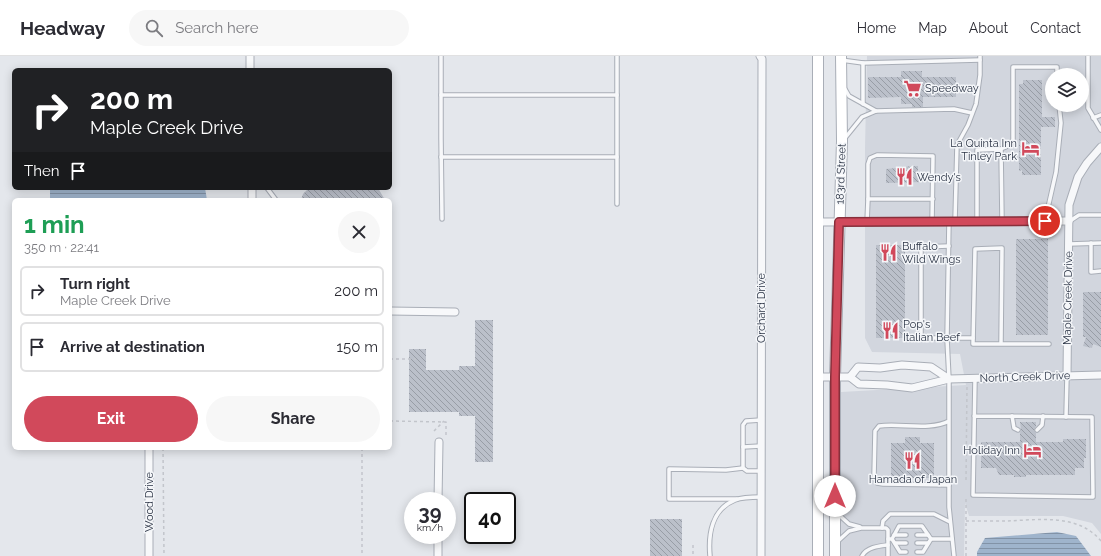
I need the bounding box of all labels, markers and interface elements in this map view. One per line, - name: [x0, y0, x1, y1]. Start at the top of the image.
- search box: [129, 10, 409, 46]
- text: Headway: [20, 17, 105, 39]
- icon: search: [143, 17, 165, 39]
- text: Search here: [175, 19, 258, 37]
- text: Home: [857, 20, 896, 36]
- text: Map: [918, 20, 947, 36]
- text: About: [969, 20, 1008, 36]
- text: Contact: [1030, 20, 1081, 36]
- map controls: [1045, 68, 1089, 112]
- button: layers: [1045, 68, 1089, 112]
- supermarket icon: Speedway: [902, 78, 922, 98]
- place label: Speedway: [925, 82, 979, 95]
- text: 200 m: [90, 83, 173, 116]
- icon: right: [24, 84, 76, 136]
- text: Maple Creek Drive: [90, 117, 243, 138]
- place label: La Quinta Inn Tinley Park: [950, 137, 1017, 163]
- hotel icon: La Quinta Inn Tinley Park: [1020, 139, 1040, 159]
- street label: 183rd Street: [833, 143, 849, 205]
- icon: arrive: [67, 160, 89, 182]
- text: Then: [24, 162, 59, 180]
- restaurant icon: Wendy's: [894, 167, 914, 187]
- place label: Wendy's: [917, 171, 961, 184]
- pin: [1028, 204, 1062, 238]
- text: 1 min: [24, 210, 85, 239]
- icon: arrive: [1034, 210, 1056, 232]
- button: close: [338, 211, 380, 253]
- text: 350 m · 22:41: [24, 240, 99, 255]
- place label: Buffalo Wild Wings: [902, 240, 961, 266]
- restaurant icon: Buffalo Wild Wings: [879, 242, 899, 262]
- street label: Maple Creek Drive: [1061, 251, 1075, 345]
- street label: Orchard Drive: [755, 272, 768, 343]
- text: Turn right: [60, 275, 130, 293]
- icon: right: [26, 280, 48, 302]
- text: 200 m: [334, 282, 378, 300]
- text: Maple Creek Drive: [60, 293, 171, 308]
- place label: Pop's Italian Beef: [903, 318, 960, 344]
- restaurant icon: Pop's Italian Beef: [880, 320, 900, 340]
- icon: arrive: [26, 336, 48, 358]
- text: Arrive at destination: [60, 338, 205, 356]
- text: 150 m: [337, 338, 378, 356]
- street label: North Creek Drive: [979, 369, 1071, 385]
- button: Exit: [24, 396, 198, 442]
- button: Share: [206, 396, 380, 442]
- hotel icon: Holiday Inn: [1023, 440, 1043, 460]
- place label: Holiday Inn: [963, 444, 1020, 457]
- restaurant icon: Hamada of Japan: [903, 451, 923, 471]
- street label: Wood Drive: [143, 472, 156, 532]
- place label: Hamada of Japan: [869, 473, 957, 486]
- position arrow: [814, 475, 856, 517]
- speed limit sign: 40: [464, 492, 516, 544]
- text: 39: [419, 501, 441, 525]
- text: km/h: [417, 522, 443, 533]

